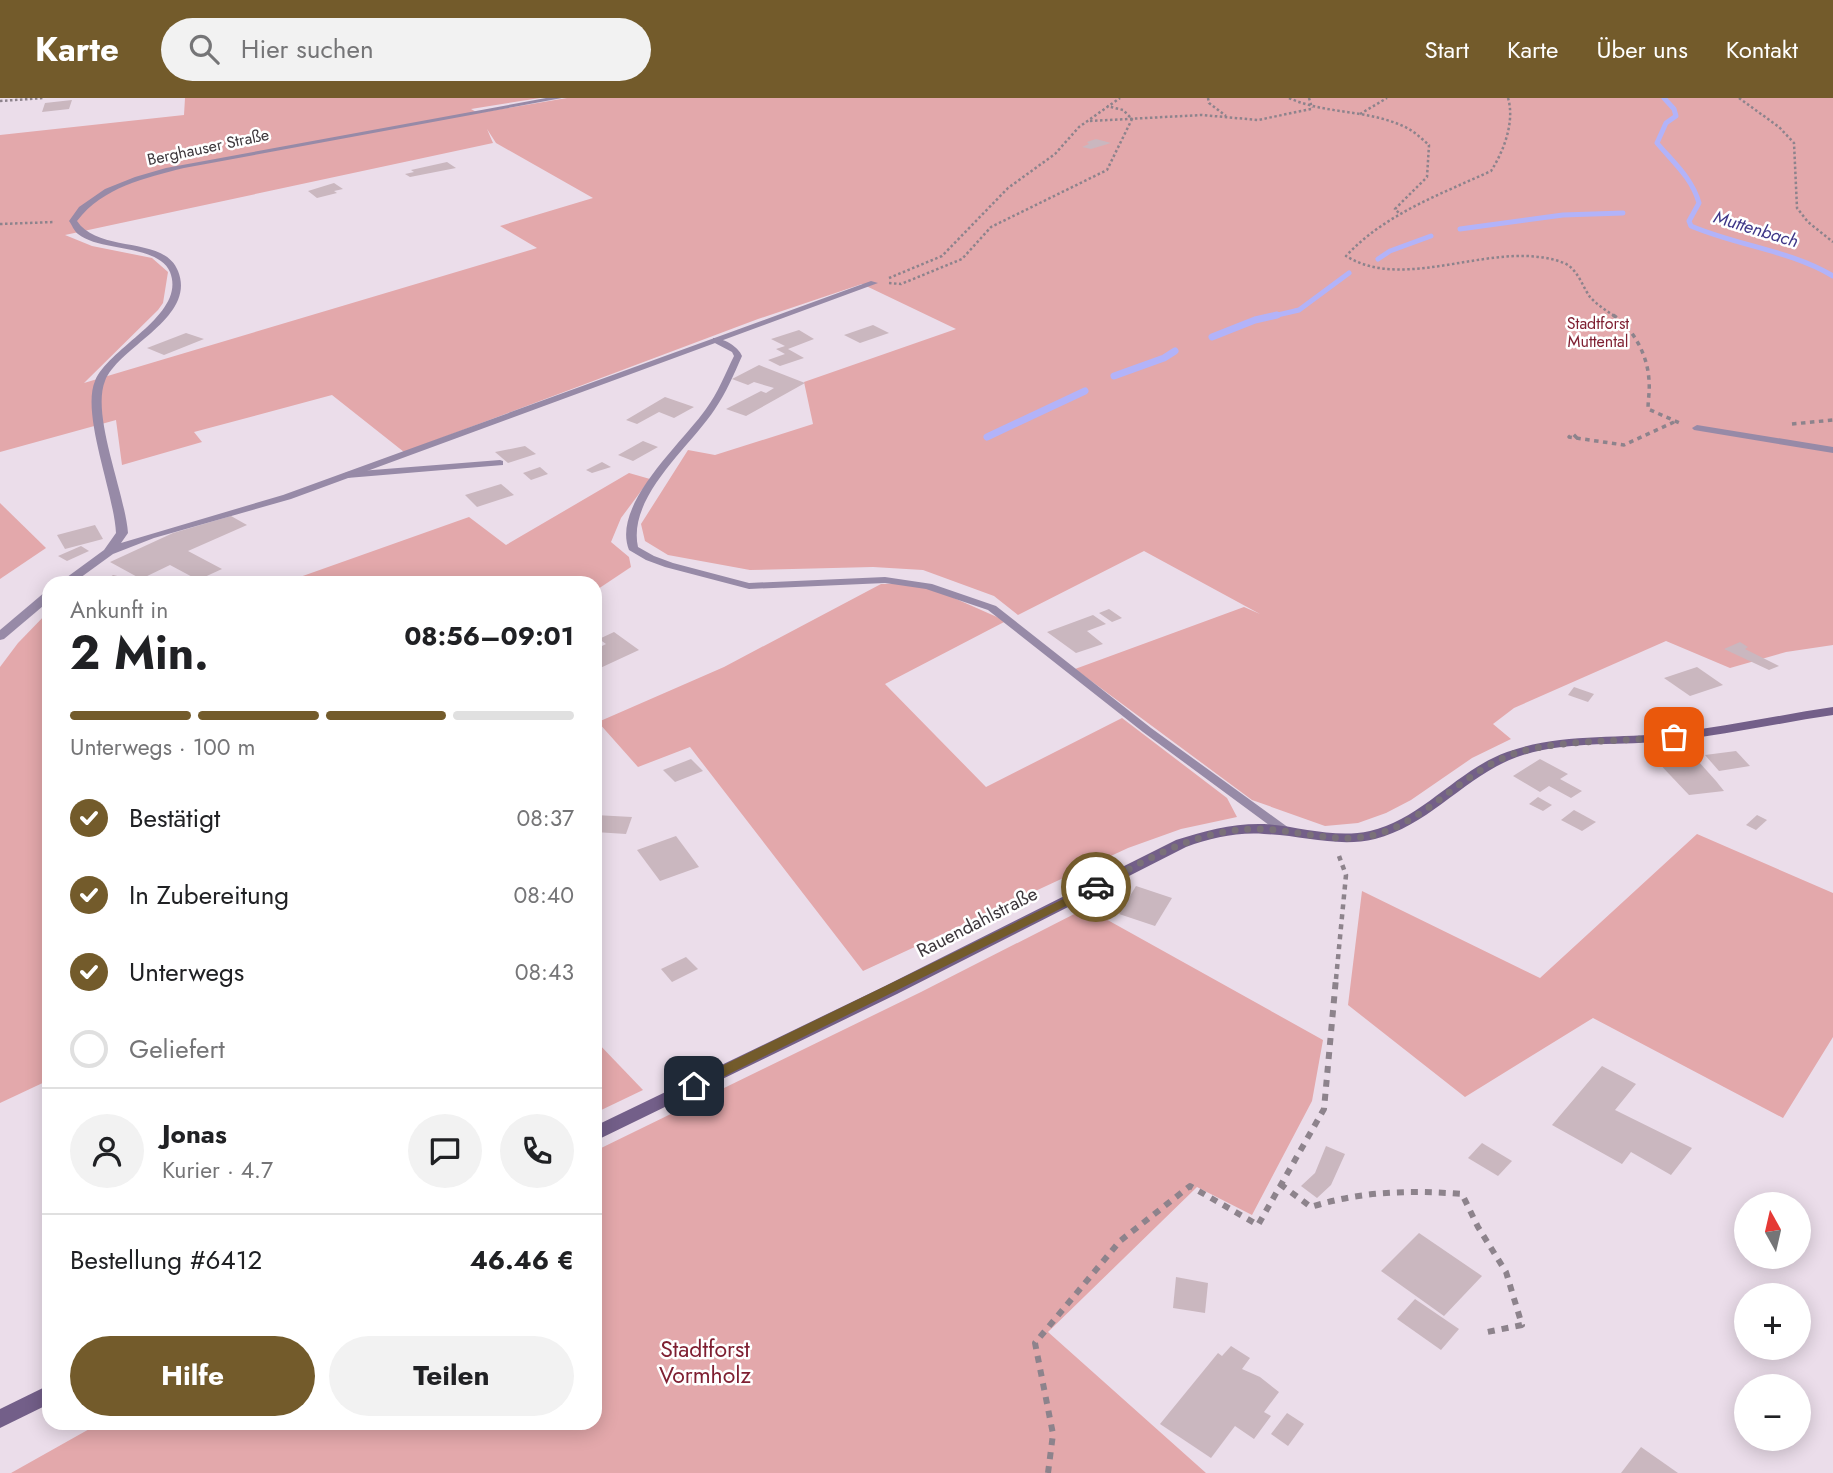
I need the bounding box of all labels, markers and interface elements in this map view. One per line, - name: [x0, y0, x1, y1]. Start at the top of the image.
- search box: [161, 18, 651, 81]
- text: Karte: [35, 26, 119, 73]
- icon: search: [185, 30, 223, 68]
- text: Hier suchen: [241, 30, 374, 68]
- text: Start: [1425, 32, 1469, 67]
- text: Karte: [1507, 32, 1558, 67]
- text: Über uns: [1596, 32, 1688, 67]
- text: Kontakt: [1726, 32, 1798, 67]
- street label: Berghauser Straße: [145, 123, 271, 171]
- water label: Muttenbach: [1710, 204, 1802, 254]
- park label: Stadtforst Muttental: [1567, 312, 1629, 353]
- text: Ankunft in: [70, 593, 168, 627]
- text: 08:56–09:01: [404, 617, 574, 655]
- text: 2 Min.: [70, 620, 209, 686]
- pin: [1644, 707, 1704, 767]
- icon: bag: [1655, 718, 1693, 756]
- text: Unterwegs · 100 m: [70, 730, 255, 764]
- icon: check: [70, 799, 108, 837]
- text: Bestätigt: [129, 799, 220, 837]
- text: 08:37: [516, 801, 574, 835]
- courier: [1061, 852, 1131, 922]
- icon: car: [1077, 868, 1115, 906]
- icon: check: [70, 876, 108, 914]
- text: In Zubereitung: [129, 876, 289, 914]
- text: 08:40: [514, 878, 574, 912]
- street label: Rauendahlstraße: [912, 880, 1042, 964]
- icon: check: [70, 953, 108, 991]
- text: Unterwegs: [129, 953, 244, 991]
- text: 08:43: [515, 955, 574, 989]
- text: Geliefert: [129, 1030, 225, 1068]
- pin: [664, 1056, 724, 1116]
- icon: home: [675, 1067, 713, 1105]
- button: person: [70, 1114, 144, 1188]
- button: chat: [408, 1114, 482, 1188]
- button: phone: [500, 1114, 574, 1188]
- text: Jonas: [162, 1115, 227, 1153]
- text: Kurier · 4.7: [162, 1153, 273, 1187]
- north arrow: [1734, 1192, 1811, 1269]
- map controls: [1734, 1192, 1811, 1451]
- text: Bestellung #6412: [70, 1241, 262, 1279]
- text: 46.46 €: [470, 1241, 574, 1279]
- button: +: [1734, 1283, 1811, 1360]
- park label: Stadtforst Vormholz: [659, 1332, 752, 1392]
- button: Hilfe: [70, 1336, 315, 1416]
- button: Teilen: [329, 1336, 574, 1416]
- button: −: [1734, 1374, 1811, 1451]

